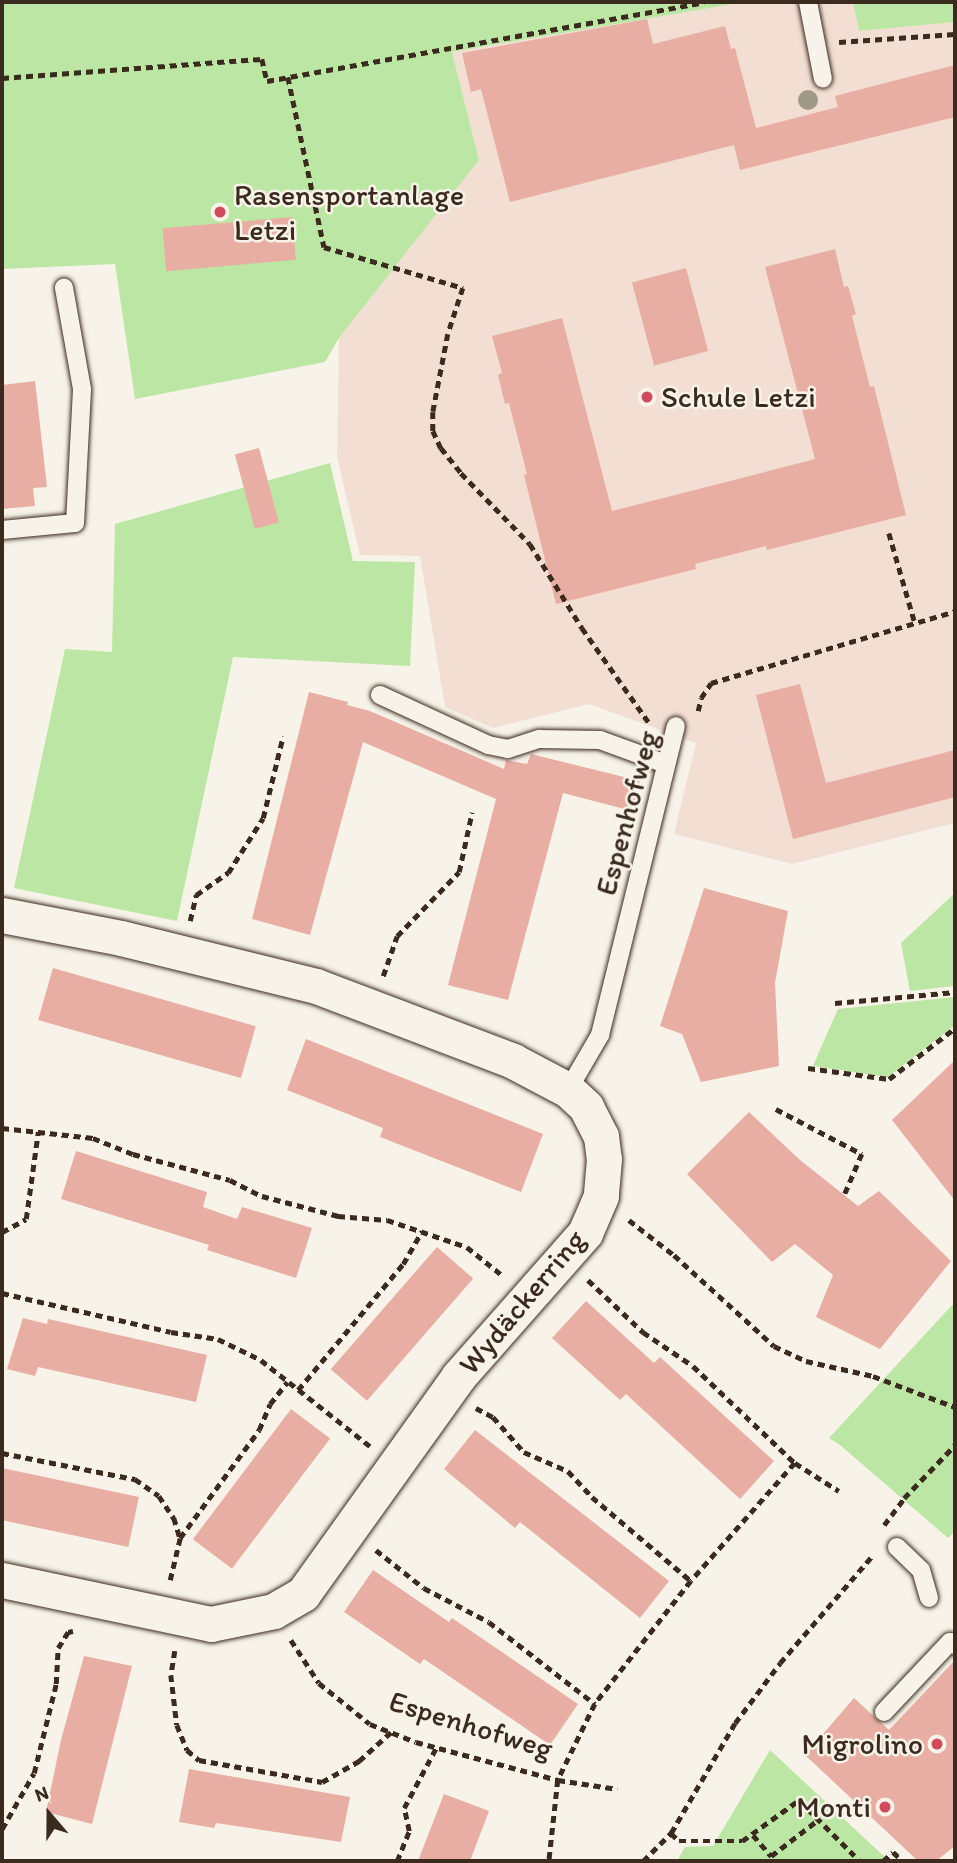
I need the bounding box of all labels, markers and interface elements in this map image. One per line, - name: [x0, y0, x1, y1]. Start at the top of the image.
- place label: Rasensportanlage Letzi: [234, 177, 464, 247]
- marker: Rasensportanlage Letzi: [212, 204, 228, 220]
- place label: Schule Letzi: [661, 379, 815, 415]
- marker: Schule Letzi: [639, 389, 655, 405]
- street label: Espenhofweg: [588, 727, 666, 899]
- street label: Wydäckerring: [451, 1222, 593, 1382]
- street label: Espenhofweg: [385, 1683, 557, 1767]
- place label: Migrolino: [802, 1726, 923, 1762]
- marker: Migrolino: [929, 1736, 945, 1752]
- north arrow: [14, 1779, 84, 1849]
- text: N: [32, 1781, 52, 1807]
- place label: Monti: [796, 1789, 871, 1825]
- marker: Monti: [877, 1799, 893, 1815]

